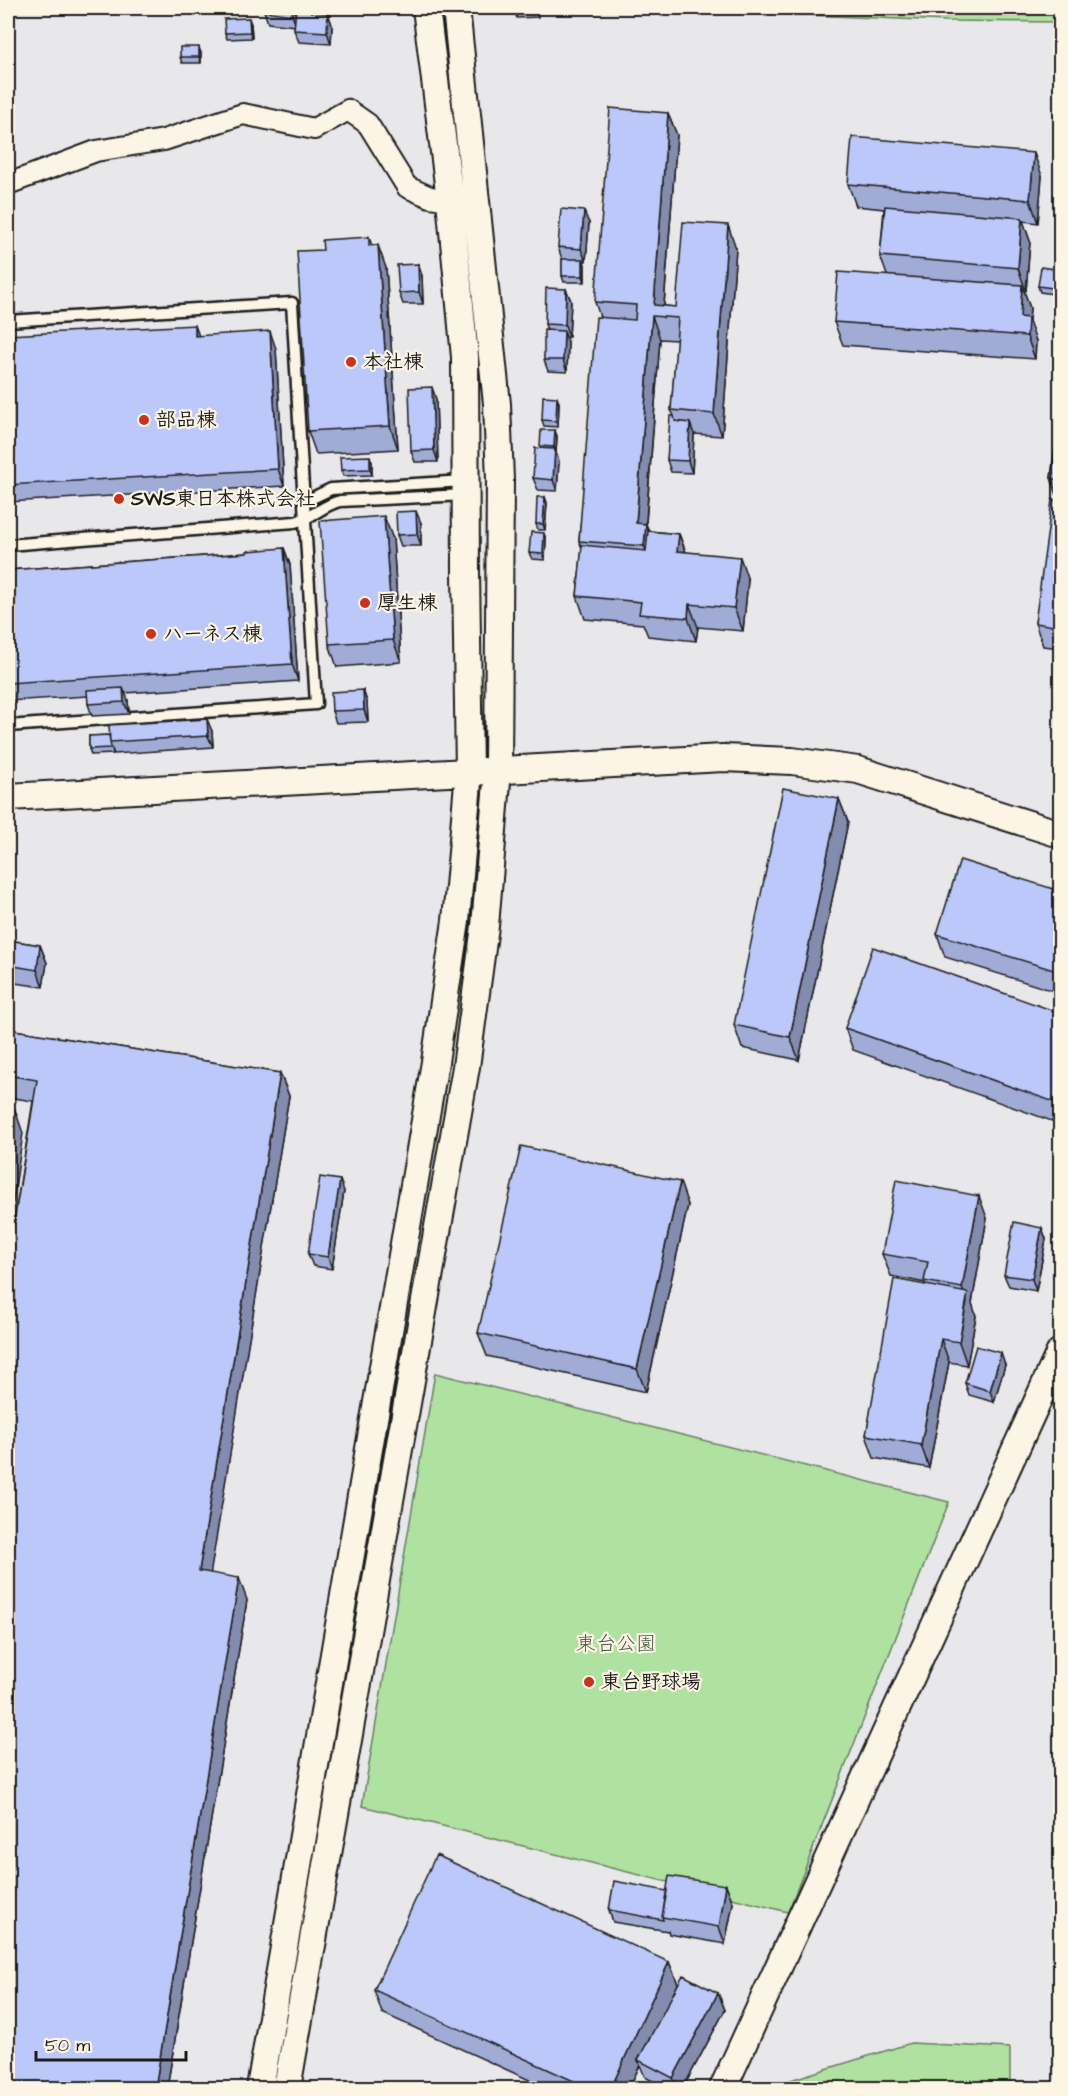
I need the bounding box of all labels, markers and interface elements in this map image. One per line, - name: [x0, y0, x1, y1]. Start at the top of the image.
- place label: 本社棟: [363, 348, 424, 376]
- marker: 本社棟: [344, 355, 358, 369]
- place label: 部品棟: [156, 406, 217, 434]
- marker: 部品棟: [137, 413, 151, 427]
- place label: SWS東日本株式会社: [130, 485, 316, 513]
- marker: SWS東日本株式会社: [112, 492, 126, 506]
- place label: 厚生棟: [377, 589, 438, 617]
- marker: 厚生棟: [358, 596, 372, 610]
- place label: ハーネス棟: [163, 620, 263, 648]
- marker: ハーネス棟: [144, 627, 158, 641]
- park label: 東台公園: [576, 1630, 656, 1658]
- place label: 東台野球場: [601, 1668, 701, 1696]
- marker: 東台野球場: [582, 1675, 596, 1689]
- scale bar: [36, 2024, 186, 2062]
- text: 50 m: [45, 2033, 90, 2058]

